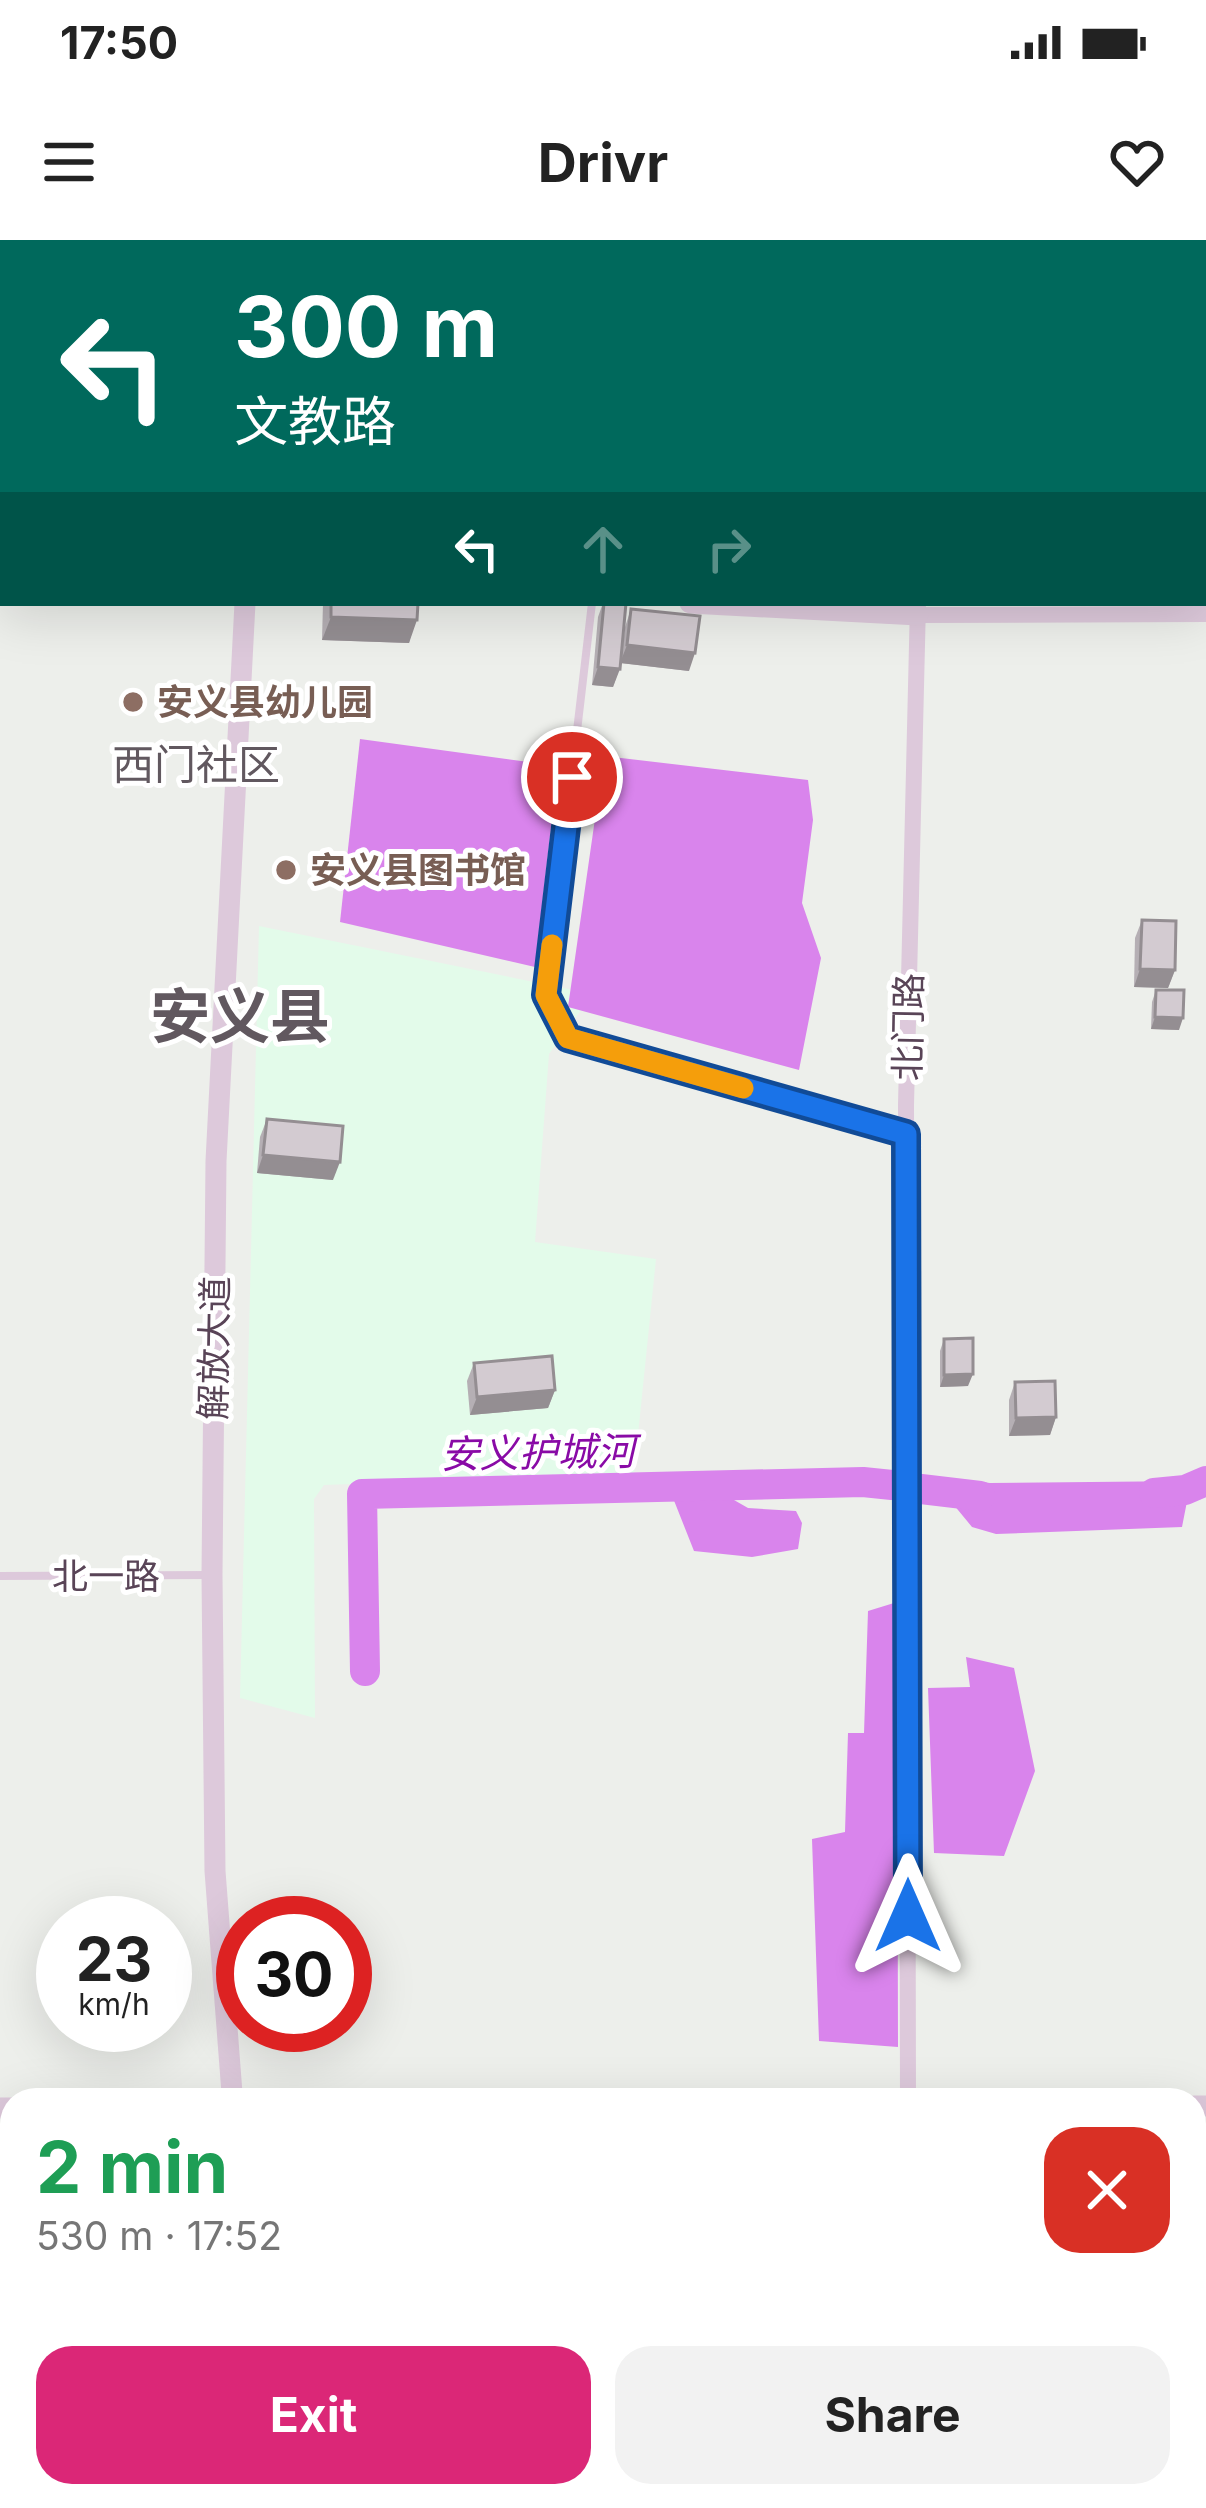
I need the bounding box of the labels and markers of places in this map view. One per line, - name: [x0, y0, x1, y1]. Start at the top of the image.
- place label: 安义县幼儿园: [157, 680, 373, 724]
- marker: 安义县幼儿园: [120, 689, 146, 715]
- pin: [521, 726, 623, 828]
- place label: 安义县图书馆: [310, 848, 526, 892]
- marker: 安义县图书馆: [273, 857, 299, 883]

